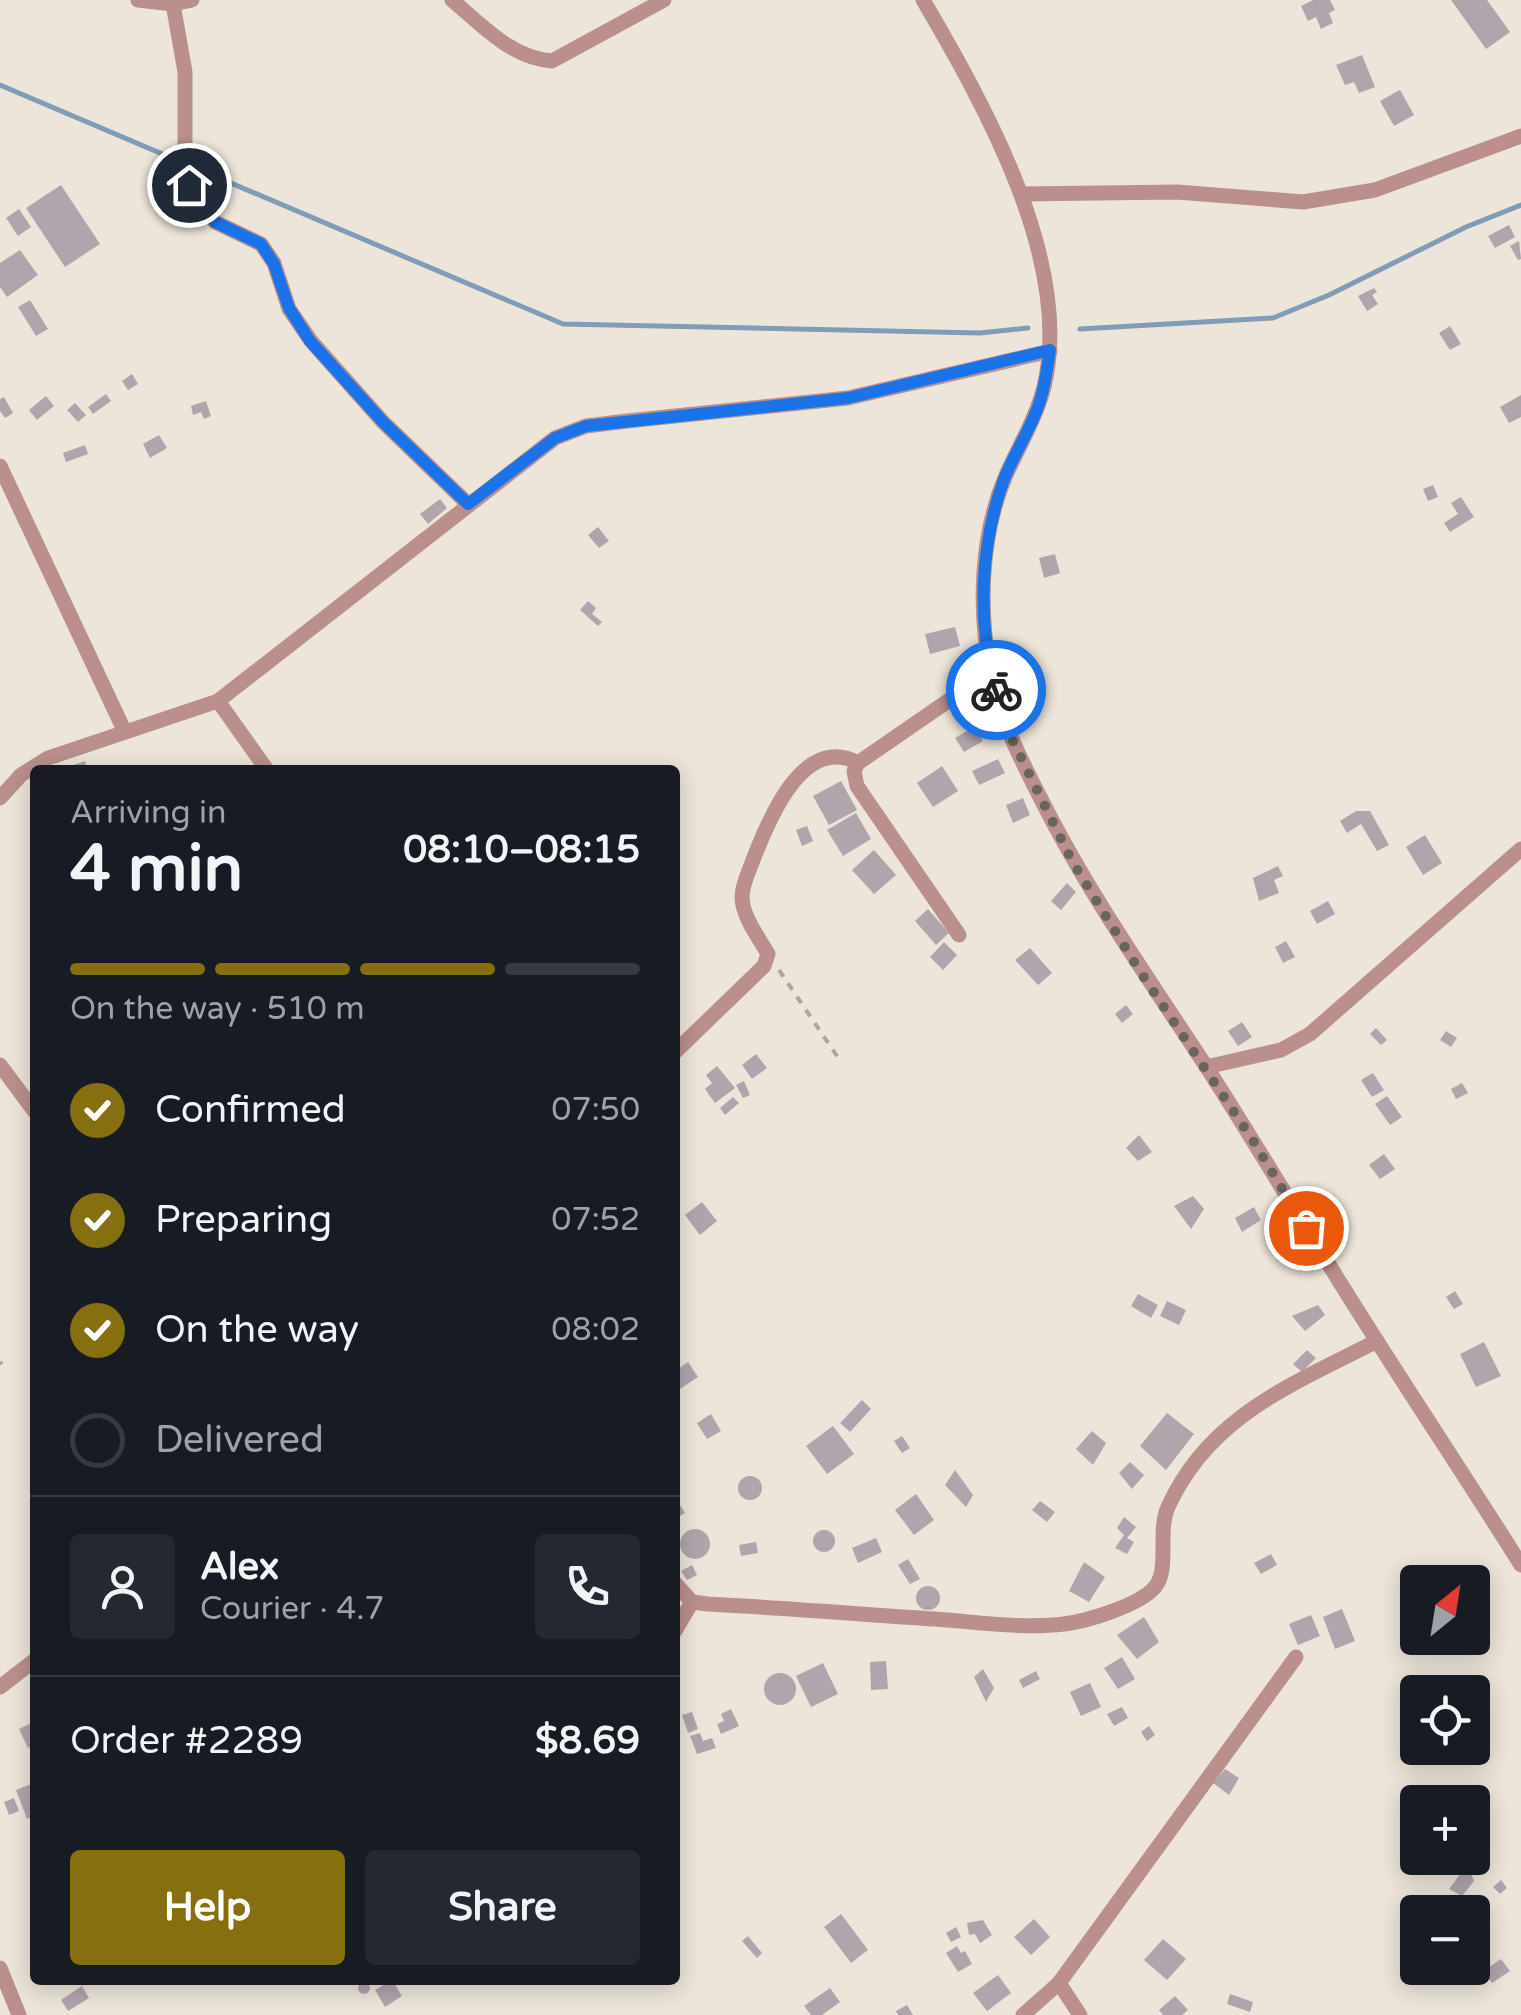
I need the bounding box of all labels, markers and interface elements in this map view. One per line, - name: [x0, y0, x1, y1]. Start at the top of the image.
- pin: [147, 143, 232, 228]
- icon: home: [162, 158, 217, 213]
- courier: [946, 640, 1046, 740]
- icon: bike: [969, 663, 1024, 718]
- text: Arriving in: [70, 794, 227, 832]
- text: 08:10–08:15: [403, 827, 640, 873]
- text: 4 min: [70, 830, 243, 909]
- text: On the way · 510 m: [70, 990, 365, 1028]
- icon: check: [70, 1083, 125, 1138]
- text: Confirmed: [155, 1087, 346, 1133]
- text: 07:50: [551, 1091, 640, 1129]
- pin: [1264, 1186, 1349, 1271]
- icon: check: [70, 1193, 125, 1248]
- text: Preparing: [155, 1197, 332, 1243]
- text: 07:52: [551, 1201, 640, 1239]
- icon: bag: [1279, 1201, 1334, 1256]
- icon: check: [70, 1303, 125, 1358]
- text: On the way: [155, 1307, 359, 1353]
- text: 08:02: [551, 1311, 640, 1349]
- text: Delivered: [155, 1417, 324, 1463]
- button: person: [70, 1534, 175, 1639]
- button: phone: [535, 1534, 640, 1639]
- text: Alex: [200, 1544, 279, 1590]
- north arrow: [1400, 1565, 1490, 1655]
- map controls: [1400, 1565, 1490, 1985]
- text: Courier · 4.7: [200, 1590, 384, 1628]
- button: locate: [1400, 1675, 1490, 1765]
- text: Order #2289: [70, 1718, 303, 1764]
- text: $8.69: [535, 1718, 640, 1764]
- button: +: [1400, 1785, 1490, 1875]
- button: Help: [70, 1850, 345, 1965]
- button: Share: [365, 1850, 640, 1965]
- button: −: [1400, 1895, 1490, 1985]

